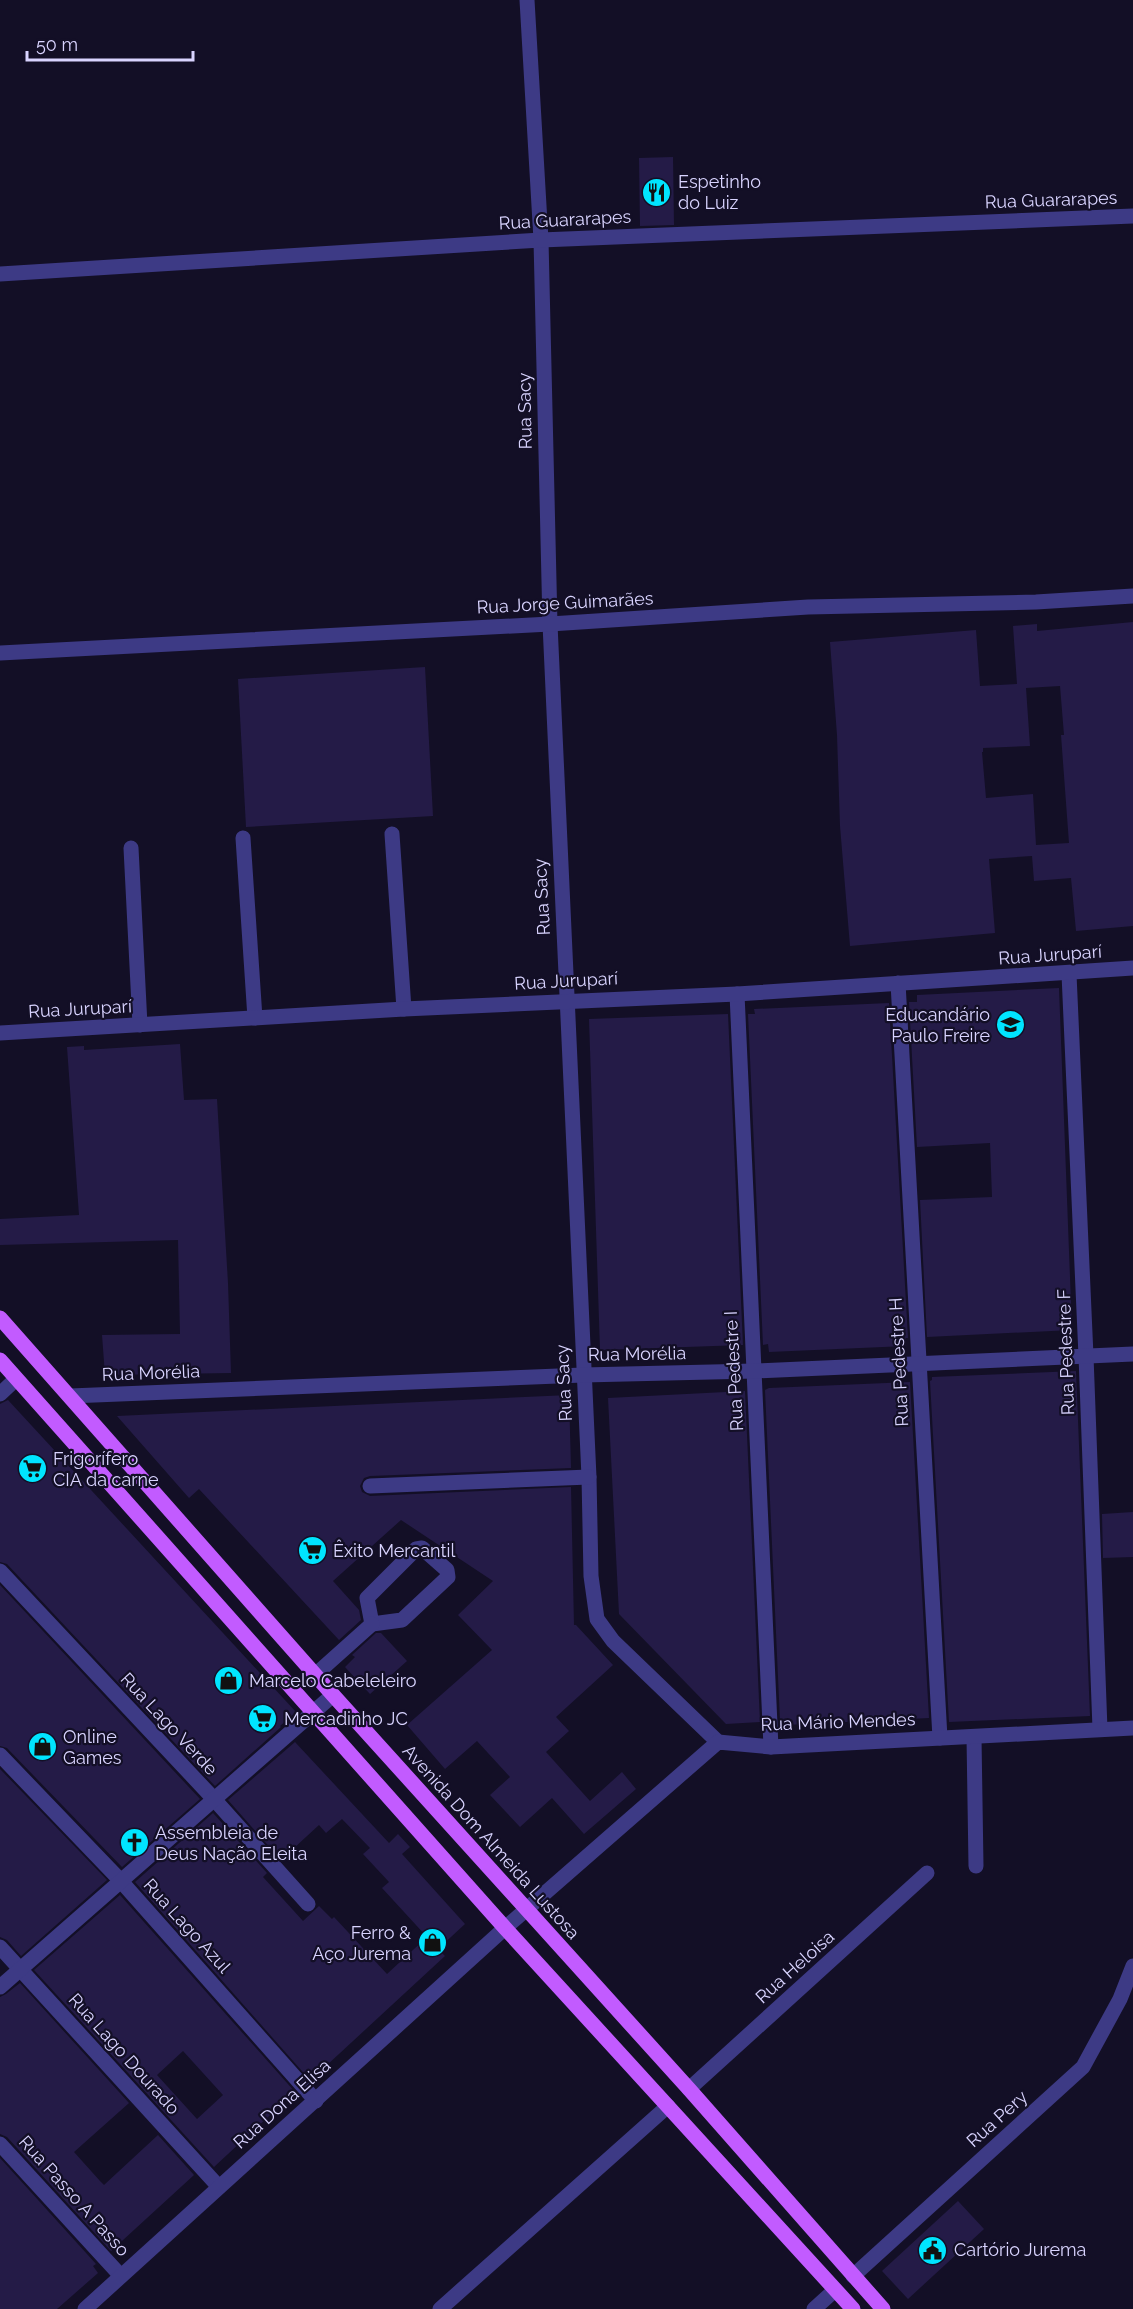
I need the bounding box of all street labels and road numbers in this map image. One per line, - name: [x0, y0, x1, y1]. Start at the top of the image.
- street label: Rua Guararapes: [984, 187, 1118, 212]
- street label: Rua Guararapes: [498, 206, 632, 233]
- street label: Rua Sacy: [513, 372, 536, 450]
- street label: Rua Jorge Guimarães: [476, 587, 654, 618]
- street label: Rua Sacy: [529, 858, 554, 936]
- street label: Rua Juruparí: [998, 940, 1102, 969]
- street label: Rua Juruparí: [514, 967, 618, 994]
- street label: Rua Juruparí: [28, 995, 132, 1022]
- street label: Rua Pedestre F: [1053, 1288, 1078, 1416]
- street label: Rua Pedestre H: [885, 1297, 912, 1427]
- street label: Rua Pedestre I: [720, 1310, 747, 1432]
- street label: Rua Morélia: [588, 1342, 686, 1365]
- street label: Rua Sacy: [551, 1344, 576, 1422]
- street label: Rua Morélia: [102, 1360, 200, 1385]
- street label: Rua Lago Verde: [117, 1668, 222, 1779]
- street label: Rua Mário Mendes: [760, 1708, 916, 1735]
- street label: Avenida Dom Almeida Lustosa: [399, 1740, 584, 1943]
- street label: Rua Lago Azul: [140, 1874, 235, 1977]
- street label: Rua Heloisa: [751, 1926, 838, 2007]
- street label: Rua Lago Dourado: [64, 1989, 184, 2119]
- street label: Rua Dona Elisa: [229, 2055, 335, 2153]
- street label: Rua Pery: [962, 2086, 1032, 2151]
- street label: Rua Passo A Passo: [15, 2131, 134, 2260]

